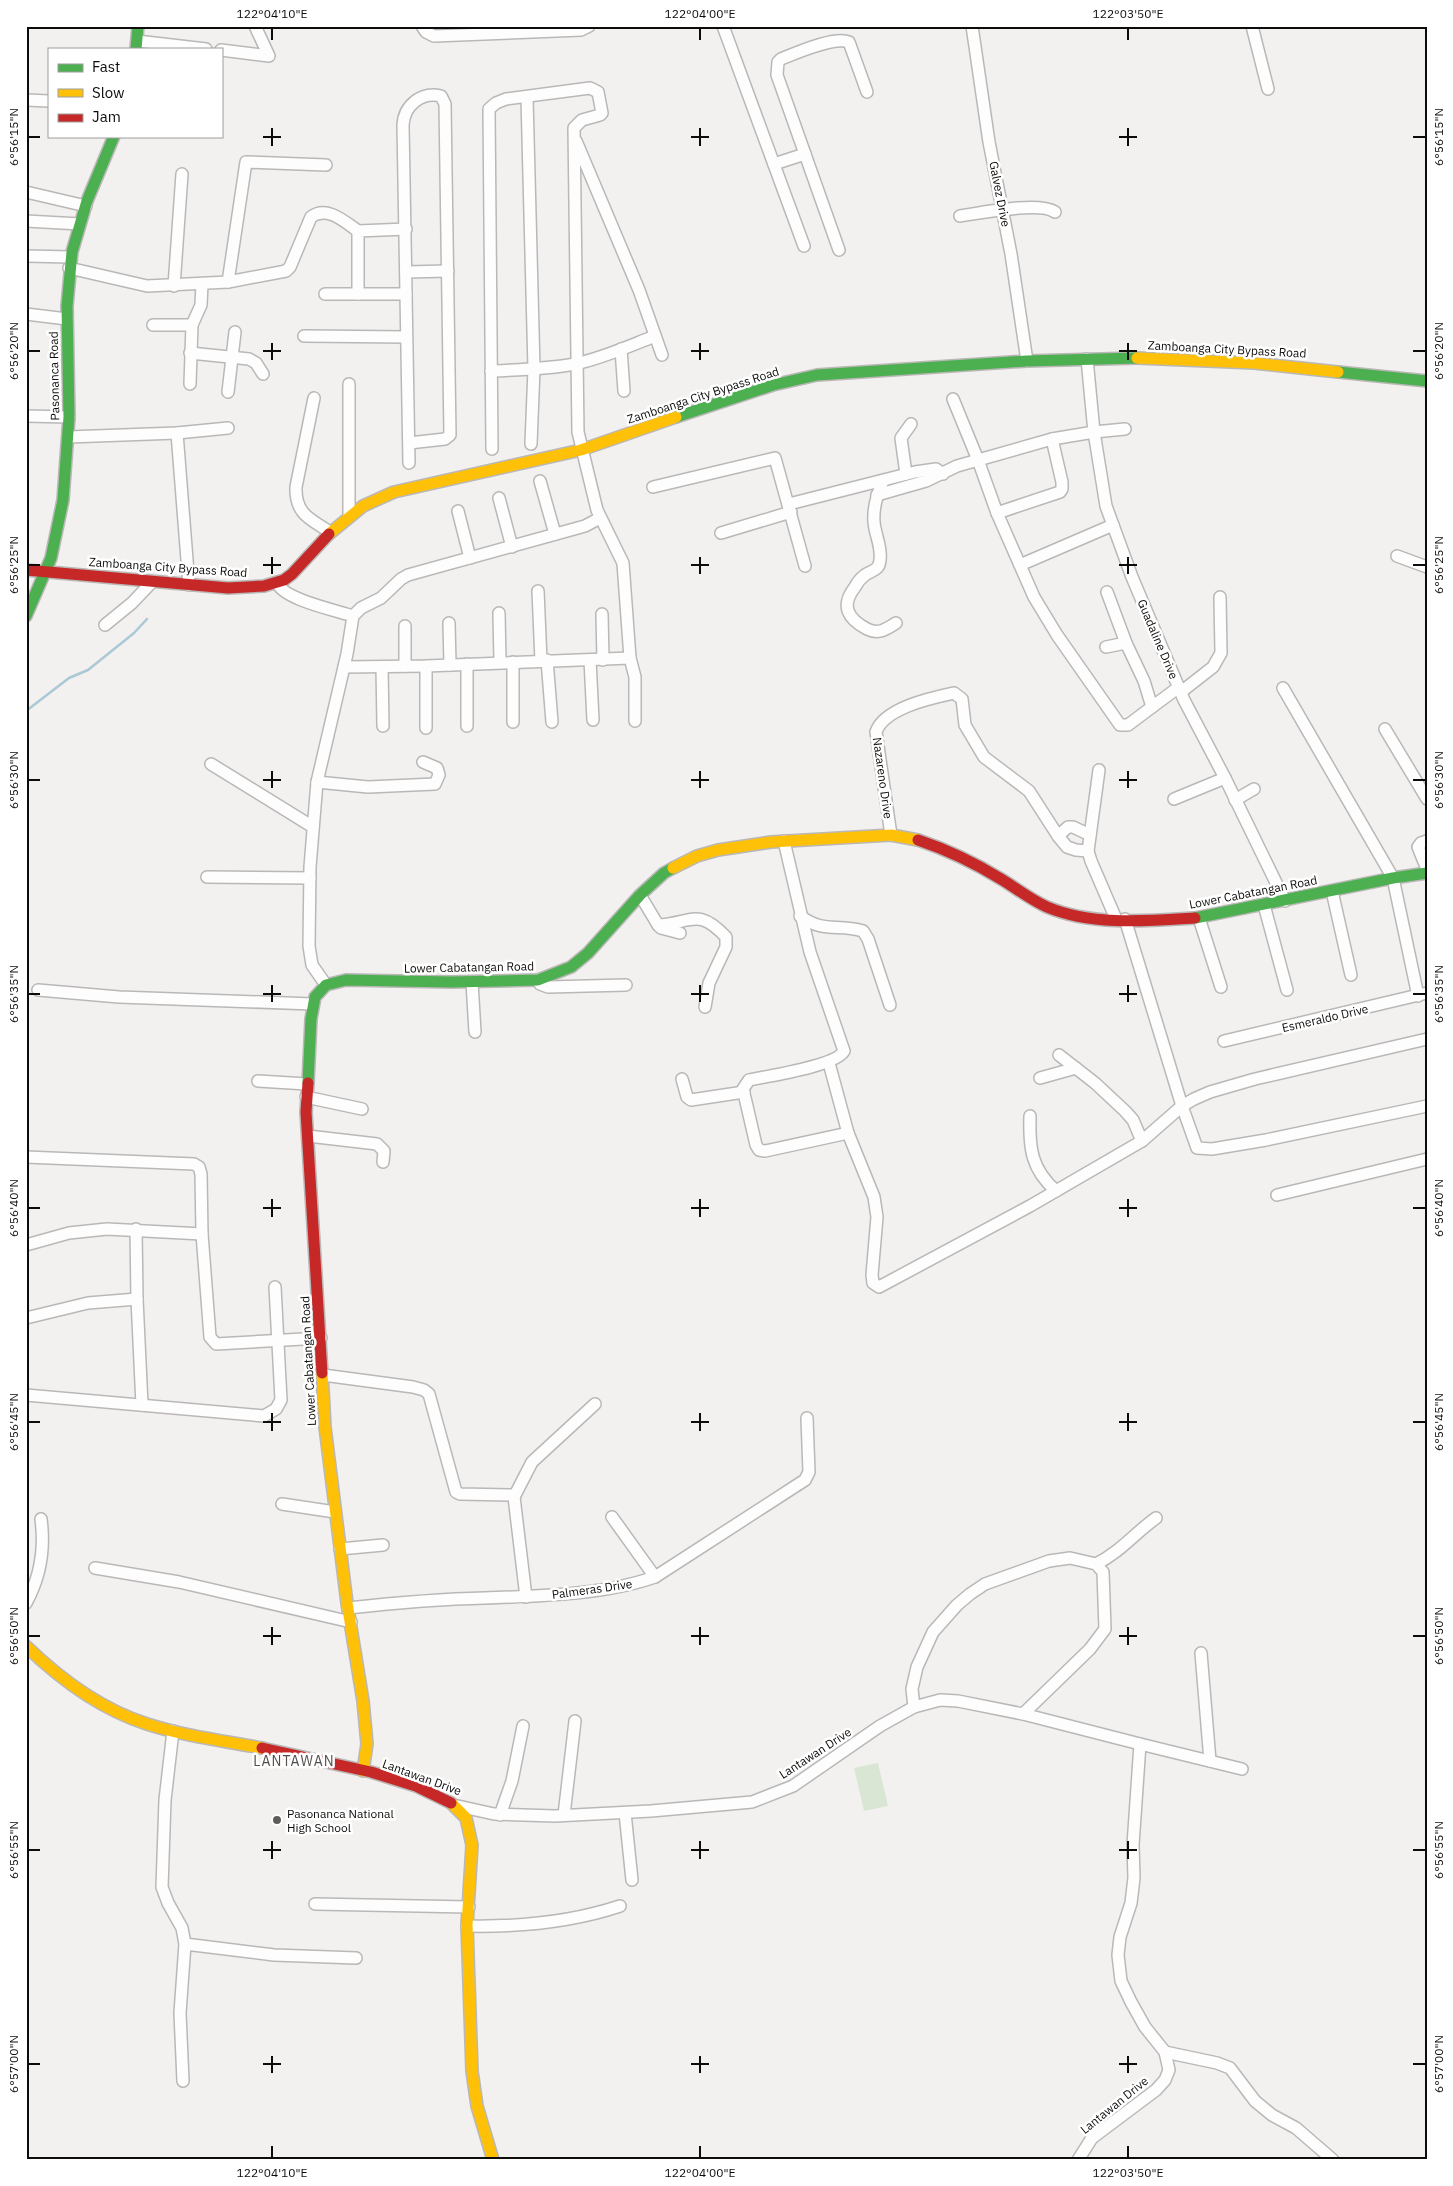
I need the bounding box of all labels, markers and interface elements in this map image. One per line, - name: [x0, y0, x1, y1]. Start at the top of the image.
- text: 122°04'10"E: [237, 6, 307, 21]
- text: 122°04'00"E: [665, 6, 735, 21]
- text: 122°03'50"E: [1093, 6, 1163, 21]
- legend: [48, 48, 222, 138]
- text: Fast: [92, 57, 120, 76]
- text: Slow: [92, 83, 125, 102]
- text: Jam: [92, 107, 121, 126]
- text: 6°56'15"N: [6, 108, 21, 166]
- text: 6°56'15"N: [1431, 108, 1446, 166]
- street label: Galvez Drive: [986, 160, 1014, 228]
- text: 6°56'20"N: [6, 322, 21, 380]
- text: 6°56'20"N: [1431, 322, 1446, 380]
- street label: Pasonanca Road: [46, 331, 62, 421]
- street label: Zamboanga City Bypass Road: [1147, 337, 1307, 361]
- street label: Zamboanga City Bypass Road: [625, 363, 781, 427]
- text: 6°56'25"N: [6, 536, 21, 594]
- text: 6°56'25"N: [1431, 536, 1446, 594]
- street label: Zamboanga City Bypass Road: [88, 554, 248, 580]
- street label: Guadaline Drive: [1134, 597, 1182, 682]
- street label: Nazareno Drive: [870, 736, 896, 820]
- text: 6°56'30"N: [6, 751, 21, 809]
- text: 6°56'30"N: [1431, 751, 1446, 809]
- street label: Lower Cabatangan Road: [1188, 872, 1318, 912]
- street label: Lower Cabatangan Road: [404, 958, 534, 976]
- text: 6°56'35"N: [6, 965, 21, 1023]
- text: 6°56'35"N: [1431, 965, 1446, 1023]
- street label: Esmeraldo Drive: [1280, 1001, 1370, 1035]
- text: 6°56'40"N: [6, 1179, 21, 1237]
- text: 6°56'40"N: [1431, 1179, 1446, 1237]
- street label: Lower Cabatangan Road: [297, 1296, 319, 1426]
- text: 6°56'45"N: [6, 1393, 21, 1451]
- text: 6°56'45"N: [1431, 1393, 1446, 1451]
- street label: Palmeras Drive: [551, 1576, 634, 1602]
- text: 6°56'50"N: [6, 1607, 21, 1665]
- text: 6°56'50"N: [1431, 1607, 1446, 1665]
- street label: Lantawan Drive: [776, 1724, 854, 1782]
- district label: LANTAWAN: [253, 1752, 335, 1770]
- street label: Lantawan Drive: [381, 1756, 464, 1798]
- place label: Pasonanca National High School: [287, 1806, 394, 1835]
- marker: Pasonanca National High School: [271, 1814, 283, 1826]
- text: 6°56'55"N: [6, 1821, 21, 1879]
- text: 6°56'55"N: [1431, 1821, 1446, 1879]
- text: 6°57'00"N: [6, 2035, 21, 2093]
- text: 6°57'00"N: [1431, 2035, 1446, 2093]
- street label: Lantawan Drive: [1077, 2073, 1151, 2137]
- text: 122°04'10"E: [237, 2165, 307, 2180]
- text: 122°04'00"E: [665, 2165, 735, 2180]
- text: 122°03'50"E: [1093, 2165, 1163, 2180]

